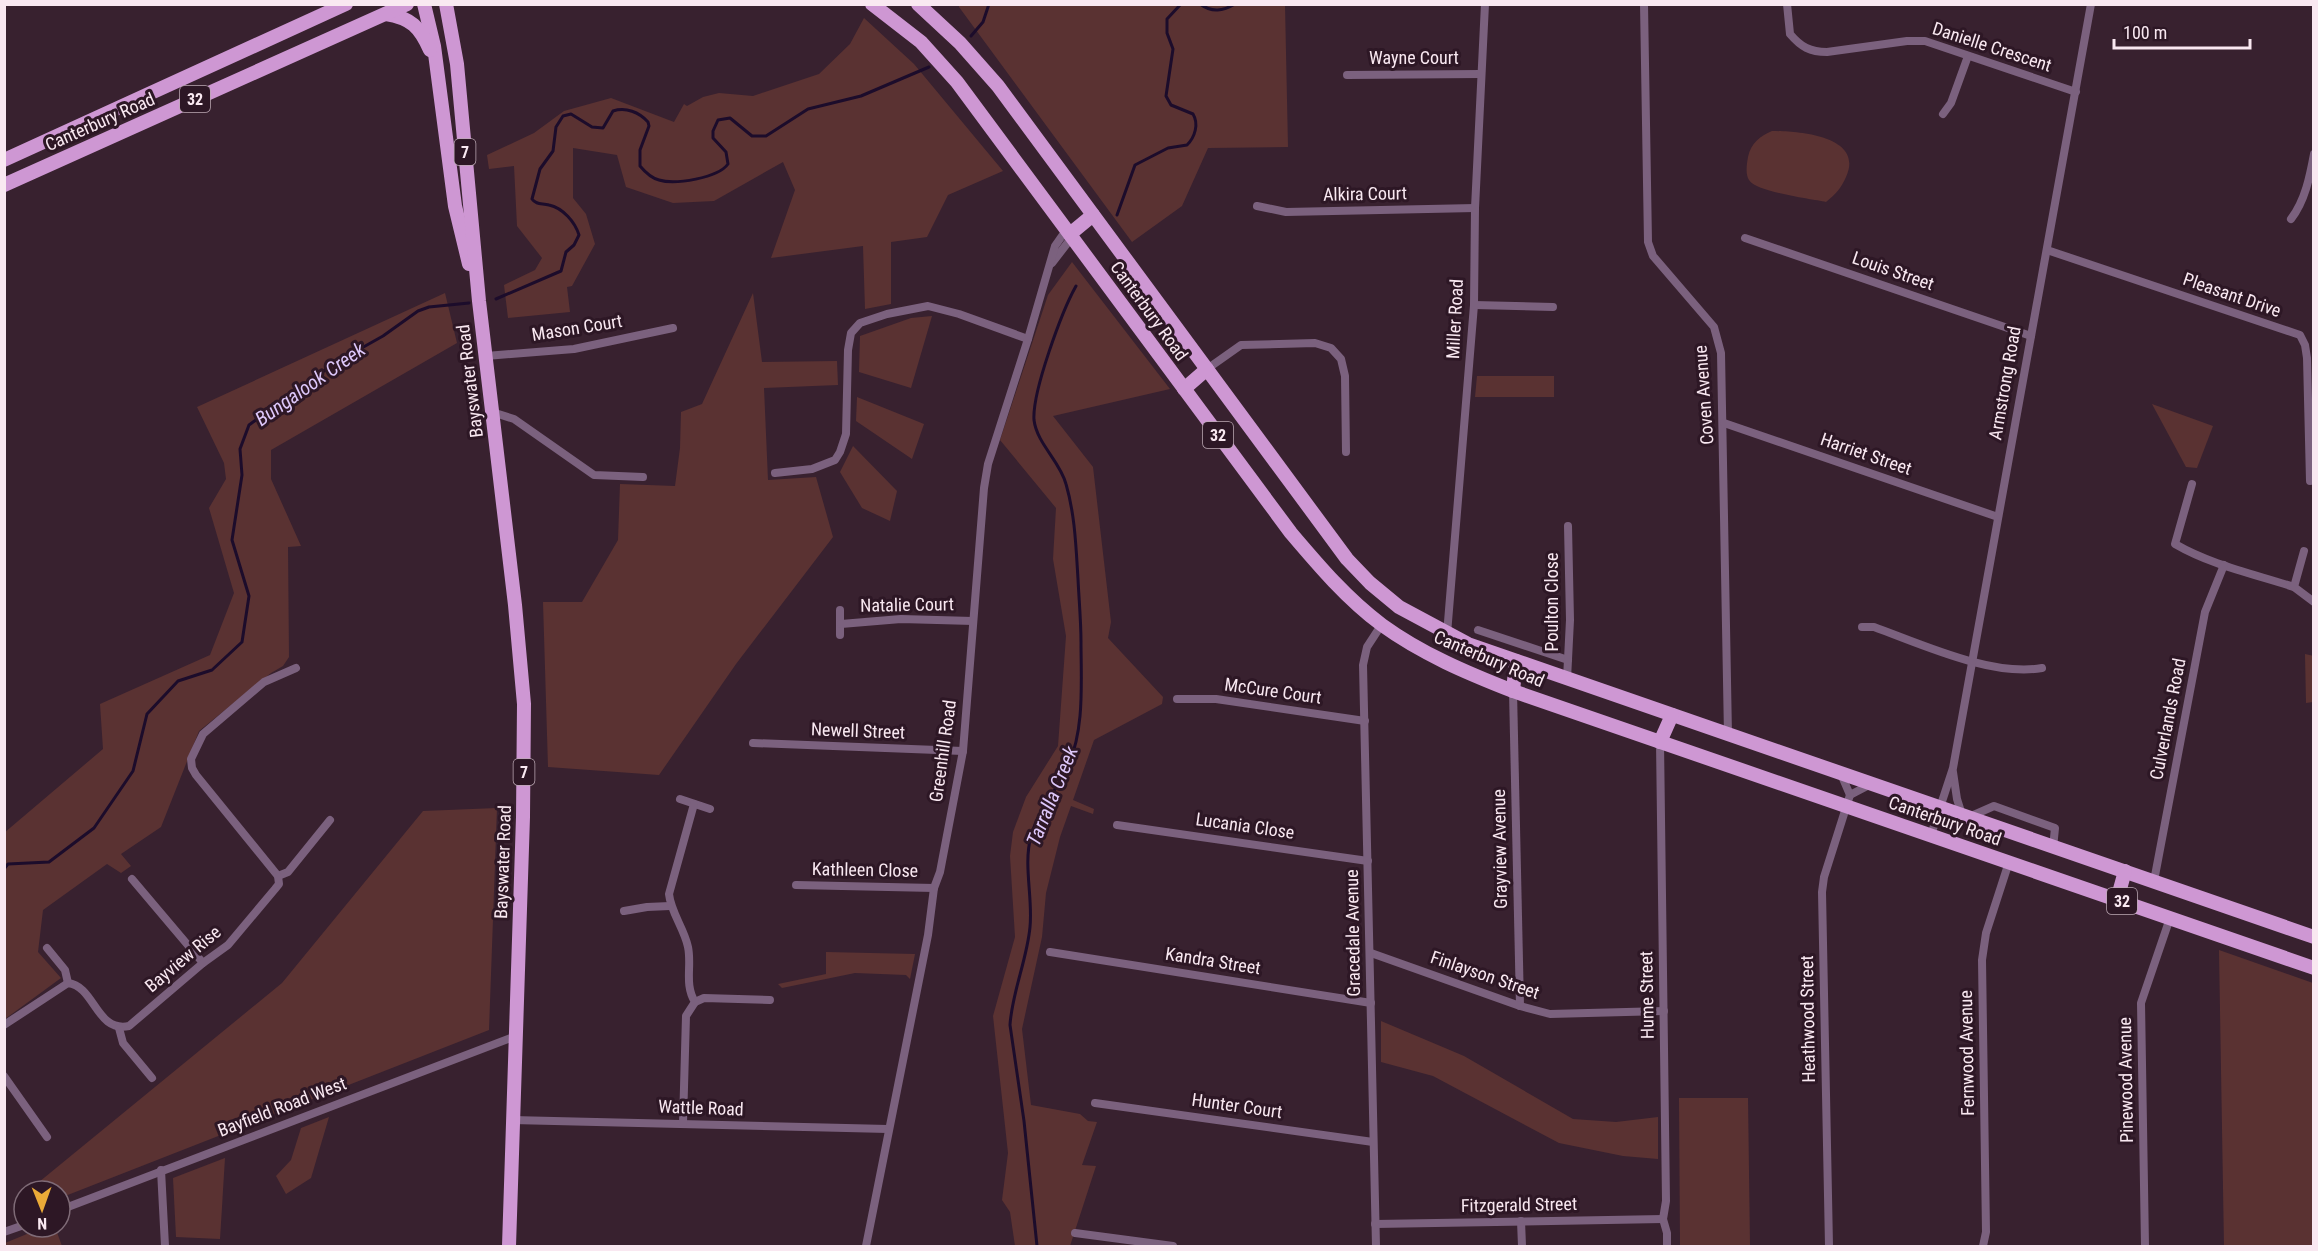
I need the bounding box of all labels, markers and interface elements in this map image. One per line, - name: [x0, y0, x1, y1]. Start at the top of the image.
- scale bar: [2114, 12, 2250, 50]
- street label: Danielle Crescent: [1930, 17, 2054, 76]
- text: 100 m: [2123, 22, 2167, 43]
- street label: Wayne Court: [1369, 47, 1459, 68]
- road number: 32: [180, 86, 210, 112]
- street label: Canterbury Road: [42, 88, 158, 155]
- road number: 7: [454, 139, 476, 165]
- street label: Alkira Court: [1323, 182, 1407, 205]
- street label: Louis Street: [1850, 247, 1937, 294]
- street label: Canterbury Road: [1106, 257, 1193, 365]
- street label: Pleasant Drive: [2180, 268, 2284, 321]
- street label: Miller Road: [1442, 278, 1467, 360]
- street label: Mason Court: [530, 310, 624, 345]
- street label: Bayswater Road: [452, 323, 487, 439]
- street label: Armstrong Road: [1984, 324, 2025, 441]
- water label: Bungalook Creek: [250, 336, 371, 431]
- street label: Coven Avenue: [1690, 345, 1717, 446]
- road number: 32: [1203, 422, 1233, 448]
- street label: Harriet Street: [1818, 428, 1914, 479]
- street label: Poulton Close: [1541, 553, 1562, 651]
- street label: Natalie Court: [860, 593, 954, 616]
- street label: Canterbury Road: [1431, 626, 1548, 691]
- street label: Culverlands Road: [2145, 656, 2190, 781]
- street label: McCure Court: [1223, 673, 1323, 708]
- street label: Greenhill Road: [925, 699, 960, 803]
- street label: Newell Street: [811, 718, 906, 743]
- water label: Tarralla Creek: [1021, 741, 1083, 849]
- road number: 7: [514, 759, 534, 785]
- street label: Grayview Avenue: [1488, 789, 1511, 909]
- street label: Canterbury Road: [1886, 791, 2004, 850]
- street label: Bayswater Road: [490, 805, 515, 919]
- street label: Lucania Close: [1194, 808, 1296, 843]
- street label: Kathleen Close: [812, 858, 918, 881]
- street label: Gracedale Avenue: [1341, 869, 1364, 997]
- road number: 32: [2107, 888, 2137, 914]
- street label: Bayview Rise: [141, 921, 225, 996]
- street label: Kandra Street: [1164, 943, 1262, 978]
- street label: Finlayson Street: [1428, 946, 1542, 1003]
- street label: Hume Street: [1635, 951, 1658, 1039]
- street label: Heathwood Street: [1796, 955, 1819, 1083]
- street label: Fernwood Avenue: [1955, 990, 1978, 1116]
- street label: Pinewood Avenue: [2114, 1017, 2137, 1143]
- street label: Bayfield Road West: [215, 1072, 349, 1141]
- street label: Hunter Court: [1190, 1089, 1284, 1122]
- street label: Wattle Road: [658, 1096, 744, 1119]
- north arrow: [12, 1179, 72, 1239]
- street label: Fitzgerald Street: [1461, 1193, 1577, 1216]
- text: N: [37, 1214, 47, 1233]

